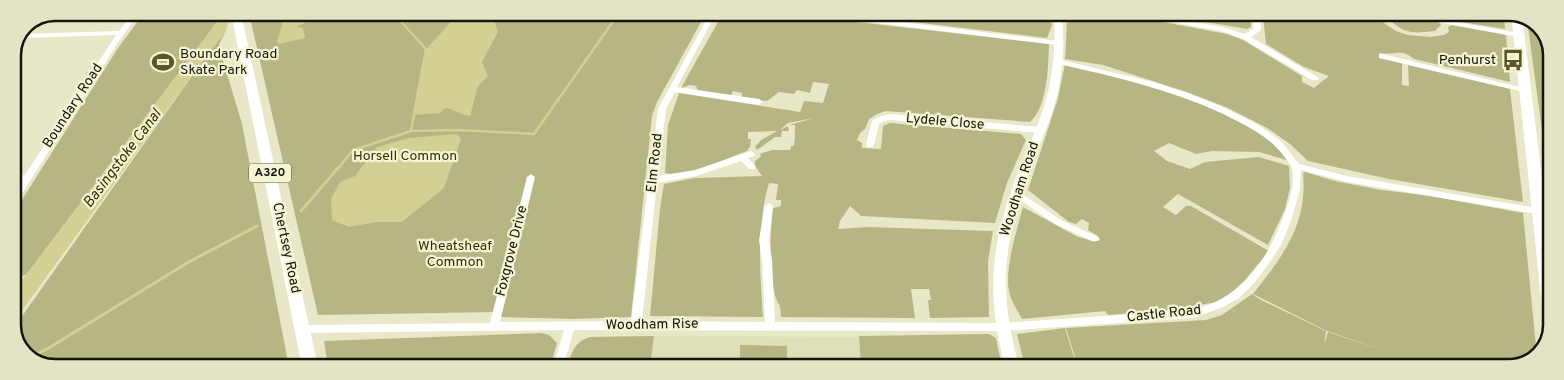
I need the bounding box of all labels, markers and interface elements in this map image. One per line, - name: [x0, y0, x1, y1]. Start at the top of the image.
- place label: Boundary Road Skate Park: [180, 46, 277, 79]
- bus stop icon: Penhurst: [1500, 47, 1526, 73]
- sports icon: Boundary Road Skate Park: [150, 49, 176, 75]
- place label: Penhurst: [1439, 52, 1496, 69]
- street label: Boundary Road: [39, 61, 107, 151]
- water label: Basingstoke Canal: [80, 105, 167, 212]
- street label: Lydele Close: [905, 110, 985, 134]
- street label: Elm Road: [643, 132, 667, 194]
- street label: Woodham Road: [997, 140, 1043, 238]
- park label: Horsell Common: [353, 148, 457, 165]
- road number: A320: [249, 164, 291, 182]
- street label: Chertsey Road: [268, 201, 304, 295]
- street label: Foxgrove Drive: [493, 204, 531, 298]
- park label: Wheatsheaf Common: [418, 238, 492, 271]
- street label: Castle Road: [1126, 302, 1202, 326]
- street label: Woodham Rise: [605, 316, 699, 334]

